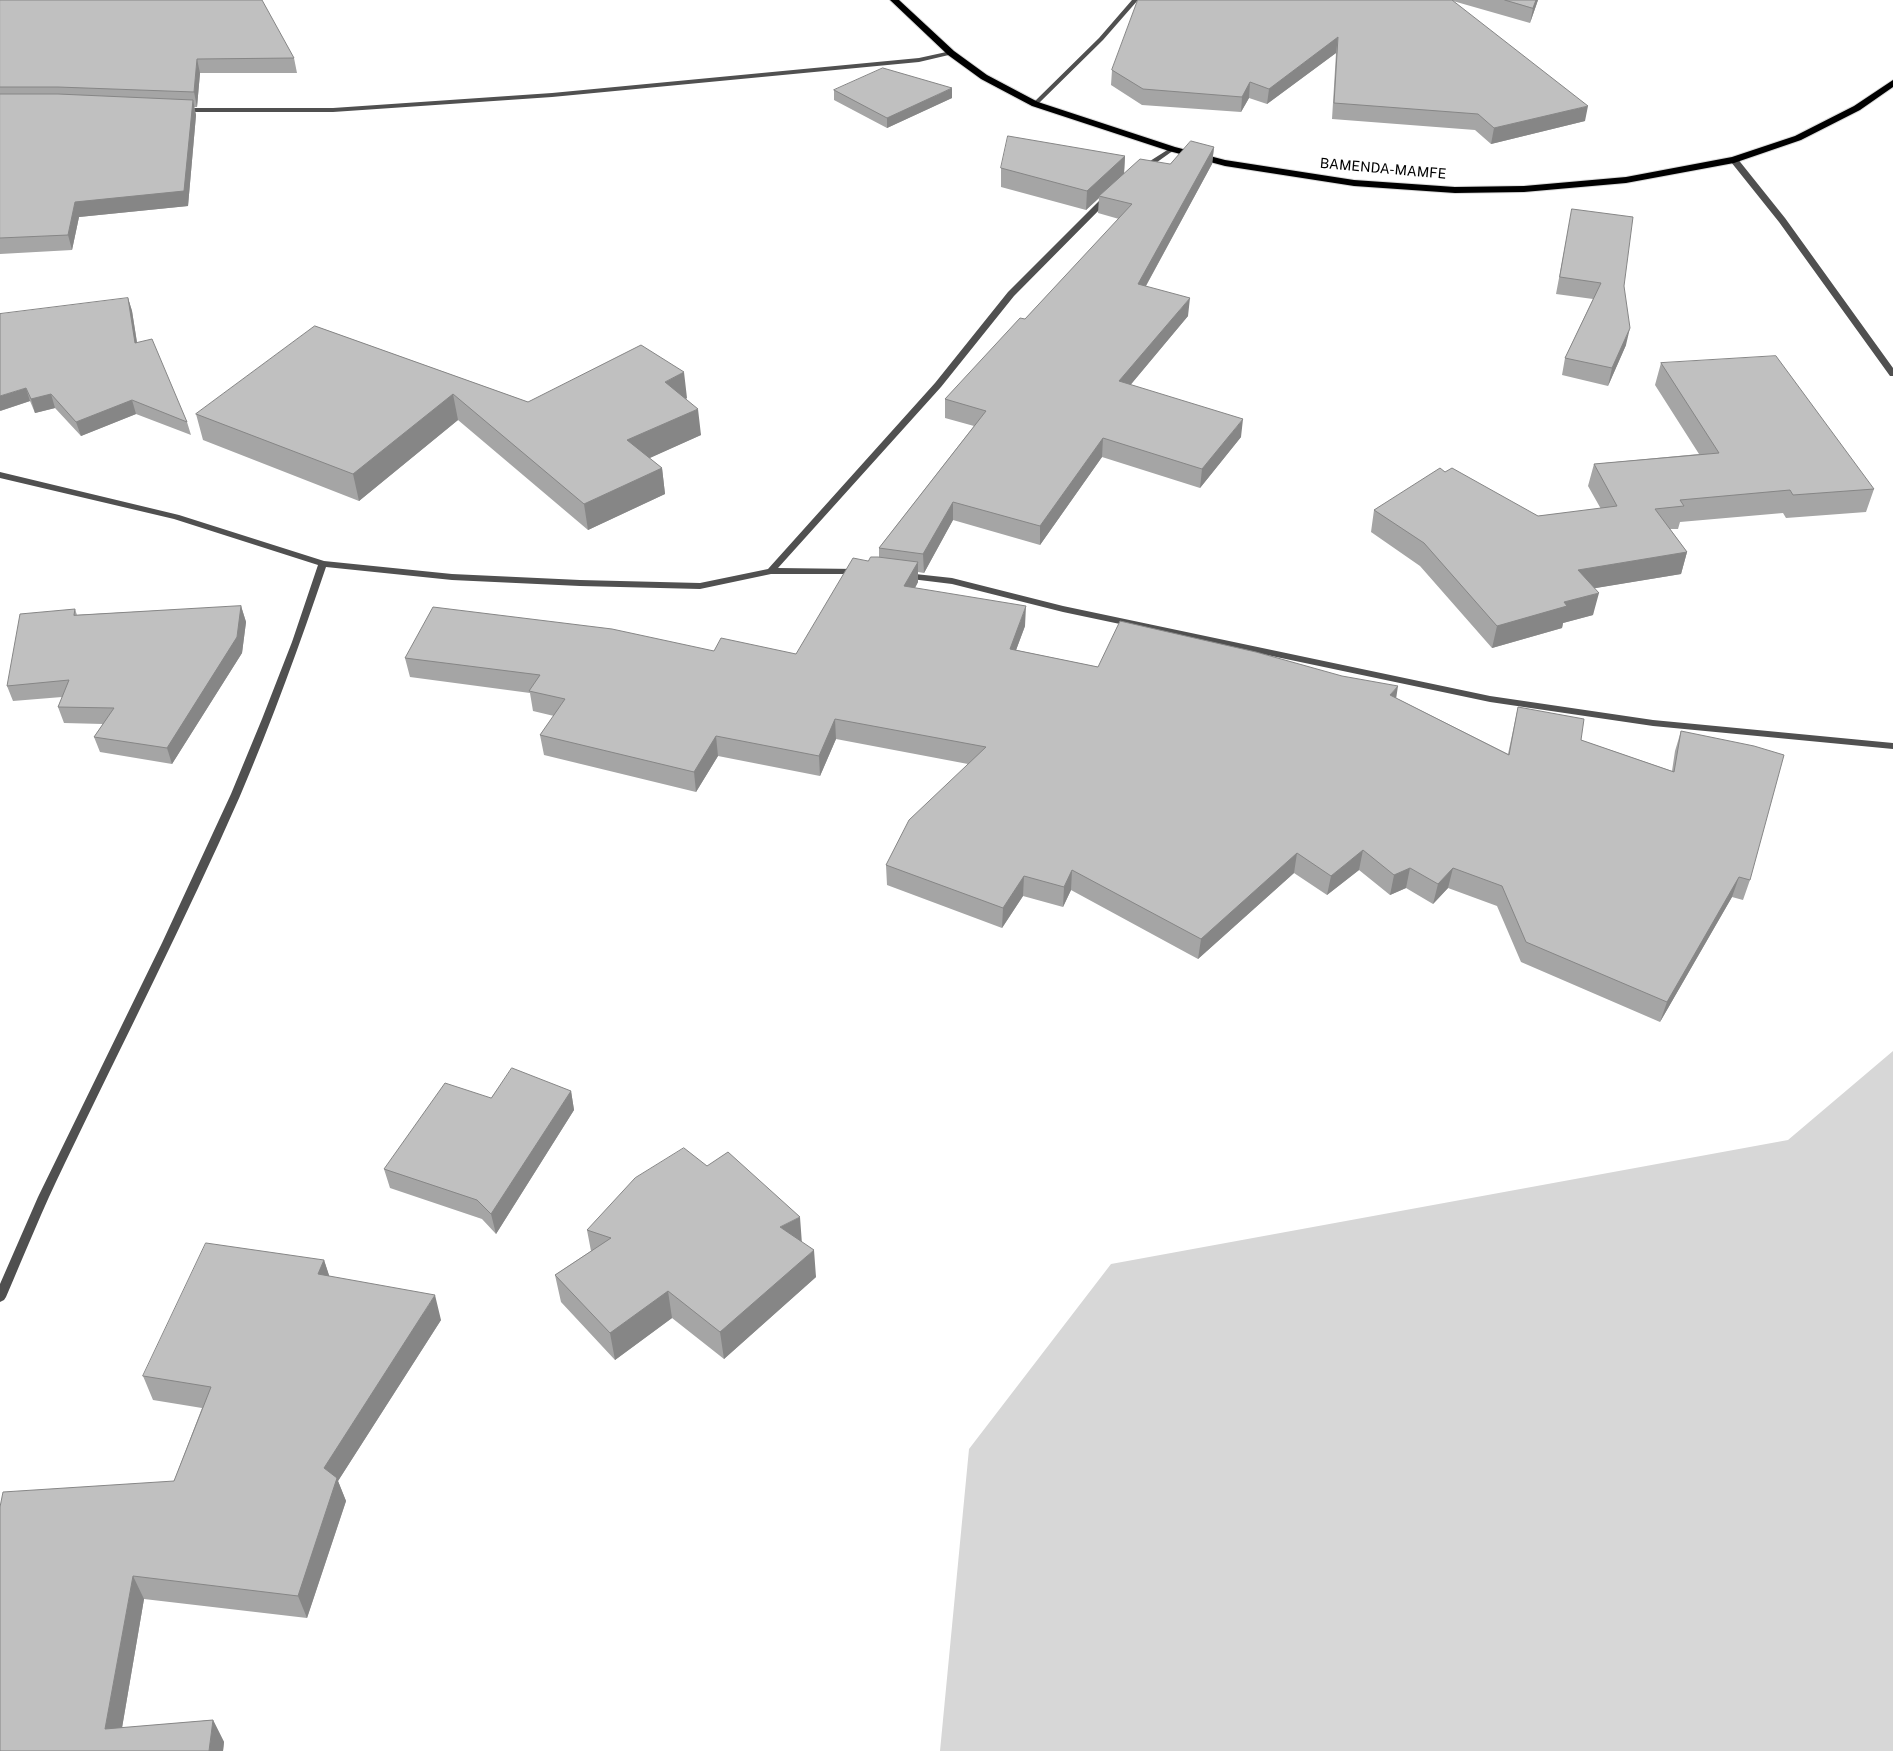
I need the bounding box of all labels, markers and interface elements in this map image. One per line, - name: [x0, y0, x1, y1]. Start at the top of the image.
- street label: BAMENDA-MAMFE: [1319, 155, 1447, 183]

